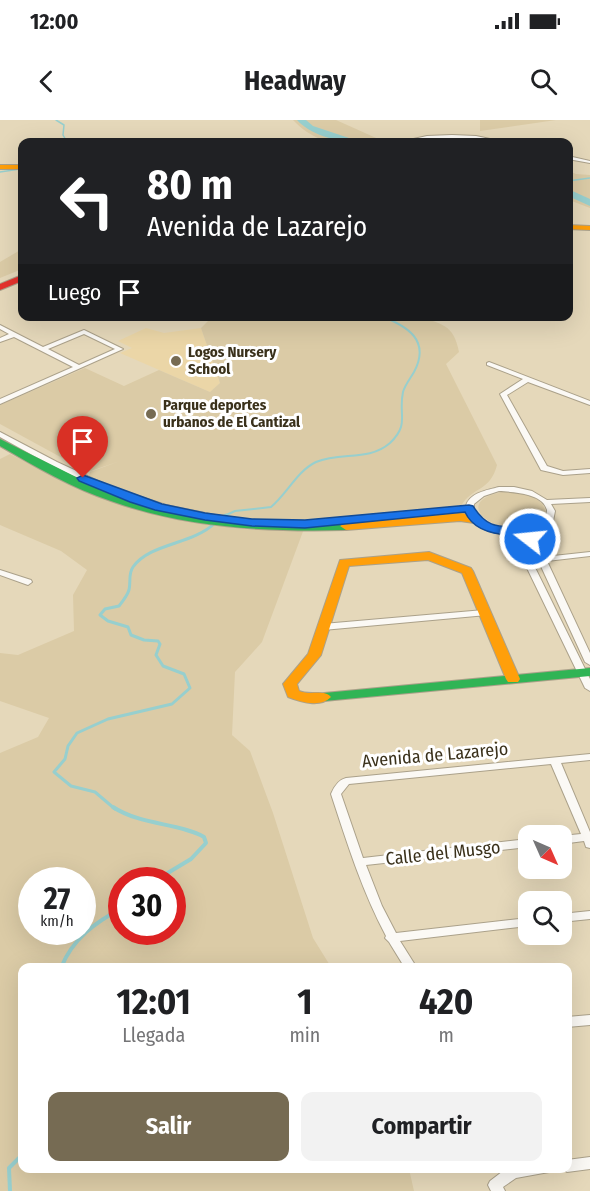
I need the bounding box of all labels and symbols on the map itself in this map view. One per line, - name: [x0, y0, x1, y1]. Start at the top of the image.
- place label: Logos Nursery School: [188, 343, 277, 378]
- marker: Logos Nursery School: [169, 354, 183, 368]
- place label: Parque deportes urbanos de El Cantizal: [163, 396, 301, 431]
- marker: Parque deportes urbanos de El Cantizal: [144, 407, 158, 421]
- pin: [57, 416, 108, 478]
- position arrow: [498, 507, 562, 571]
- street label: Avenida de Lazarejo: [361, 738, 509, 772]
- north arrow: [518, 825, 572, 879]
- street label: Calle del Musgo: [385, 836, 501, 870]
- speed limit sign: 30: [108, 867, 186, 945]

